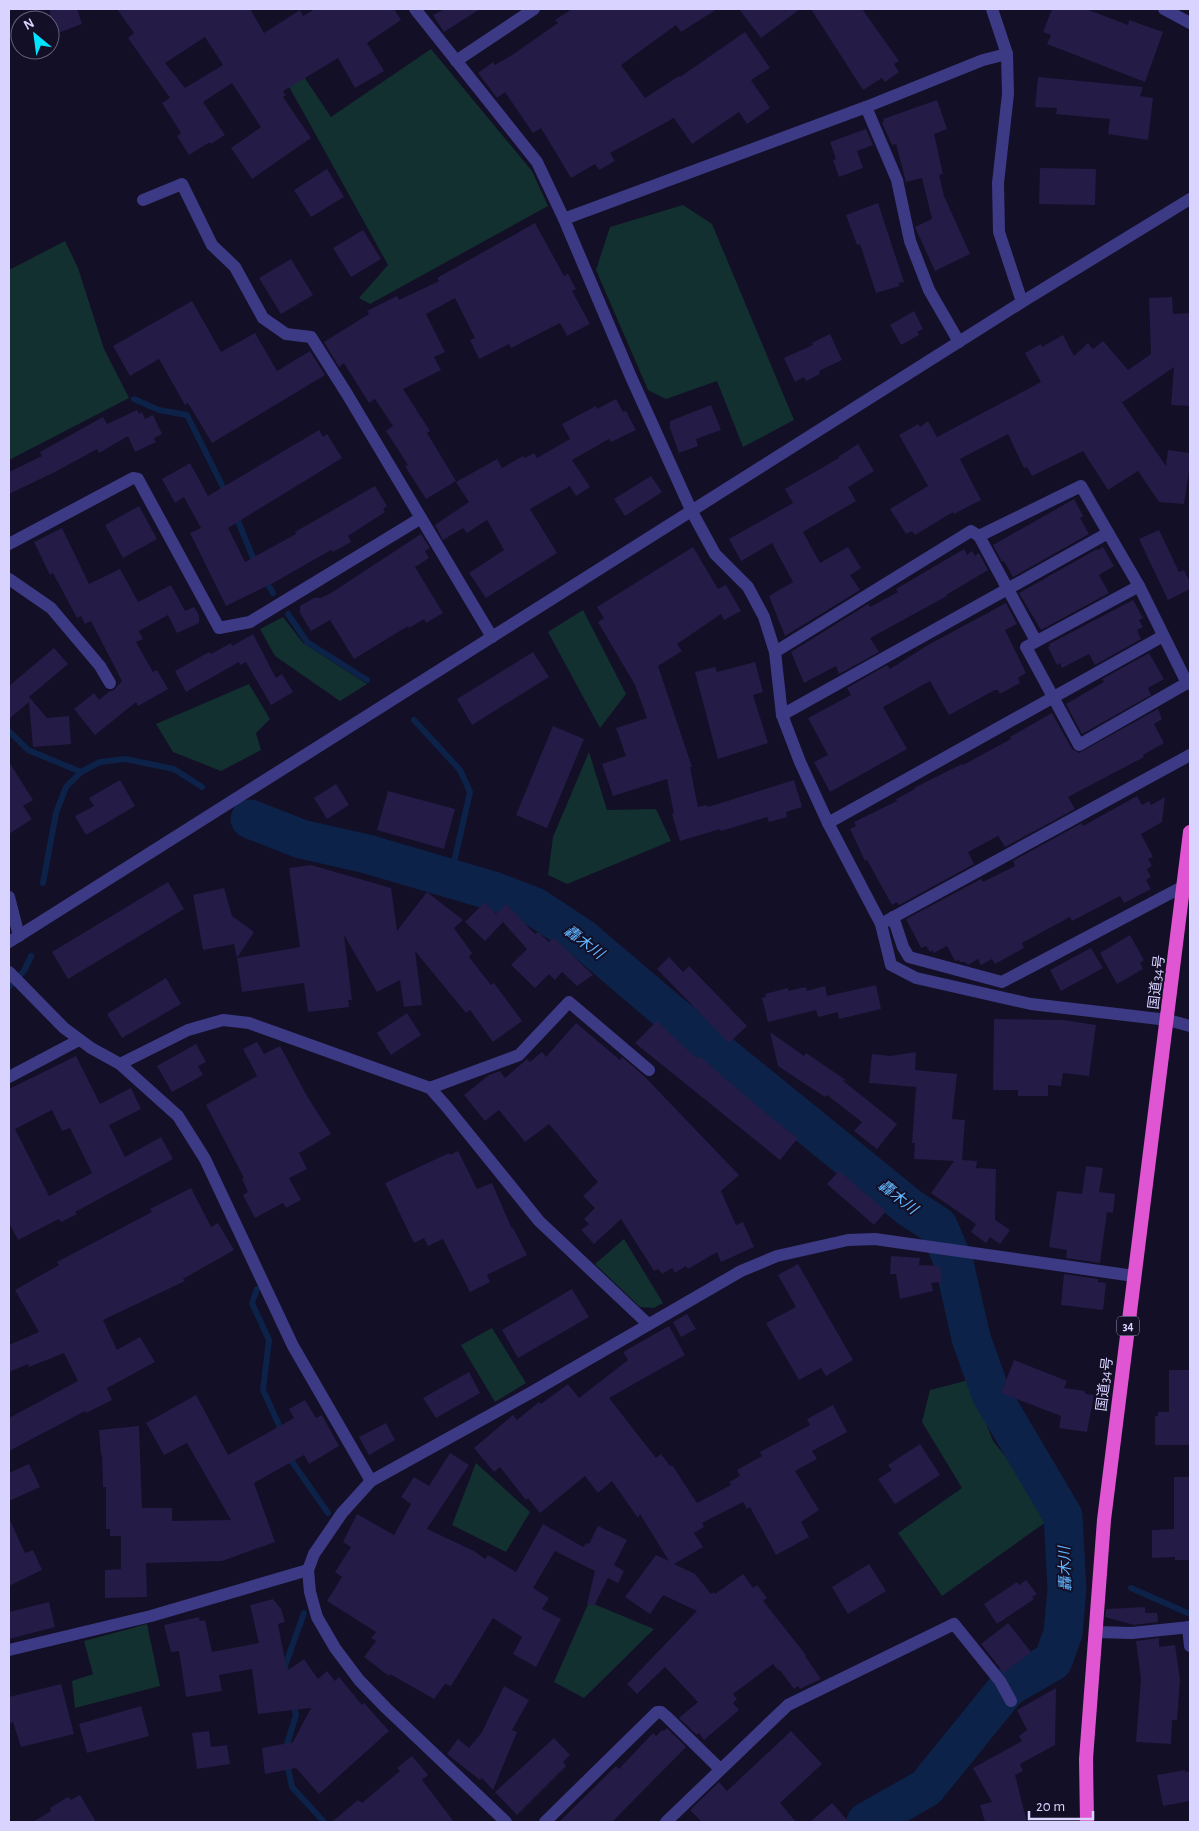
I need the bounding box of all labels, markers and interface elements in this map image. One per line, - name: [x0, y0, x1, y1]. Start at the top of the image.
- north arrow: [10, 10, 60, 60]
- text: N: [22, 16, 37, 33]
- water label: 轟木川: [561, 922, 608, 963]
- street label: 国道34号: [1146, 954, 1167, 1010]
- water label: 轟木川: [875, 1177, 922, 1218]
- road number: 34: [1117, 1316, 1139, 1335]
- street label: 国道34号: [1094, 1356, 1115, 1412]
- water label: 轟木川: [1056, 1544, 1074, 1592]
- scale bar: [1029, 1788, 1093, 1820]
- text: 20 m: [1036, 1799, 1065, 1814]

